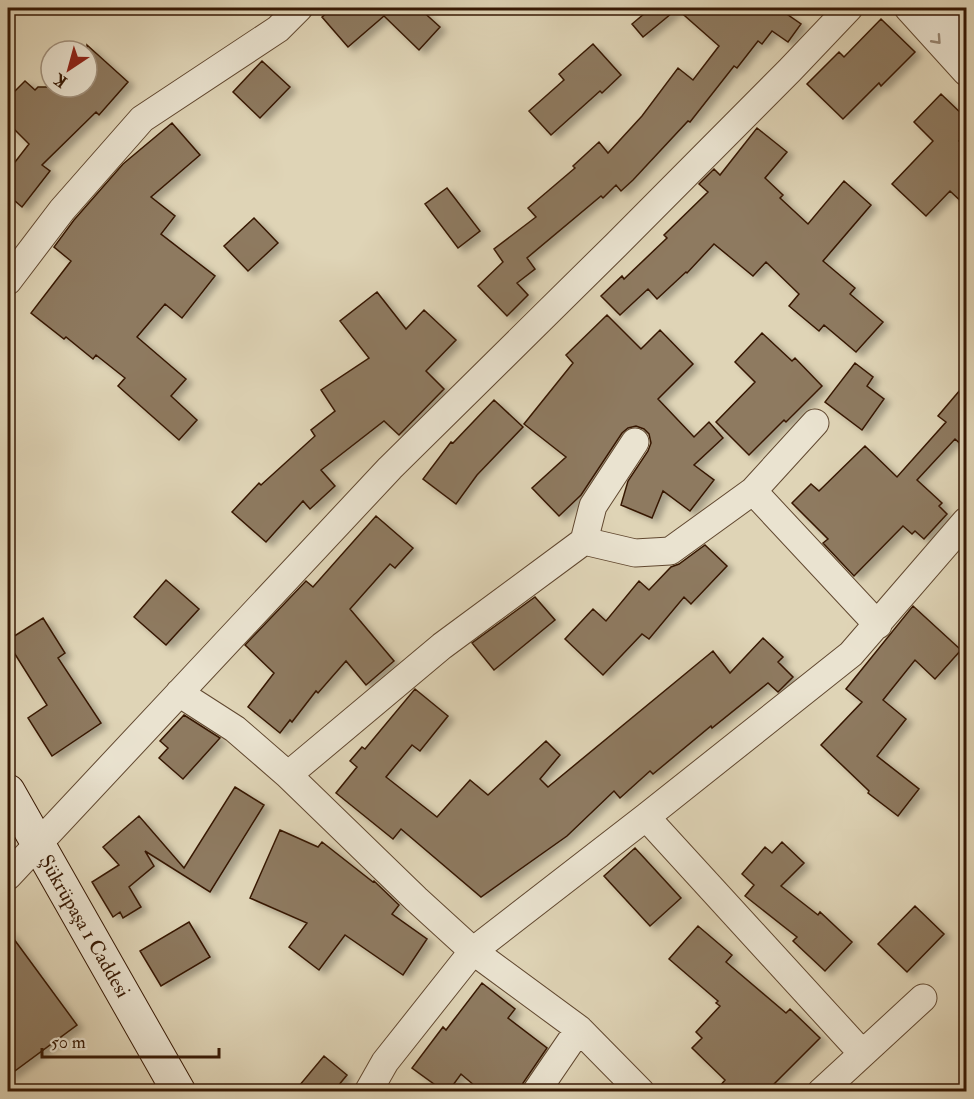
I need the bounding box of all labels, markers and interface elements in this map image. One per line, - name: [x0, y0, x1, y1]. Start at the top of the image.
- one-way arrow: [930, 33, 941, 44]
- north arrow: [39, 39, 99, 99]
- text: K: [50, 68, 71, 92]
- street label: Şükrüpaşa 1 Caddesi: [33, 850, 136, 1003]
- scale bar: [42, 1021, 219, 1059]
- text: 50 m: [51, 1031, 86, 1054]

